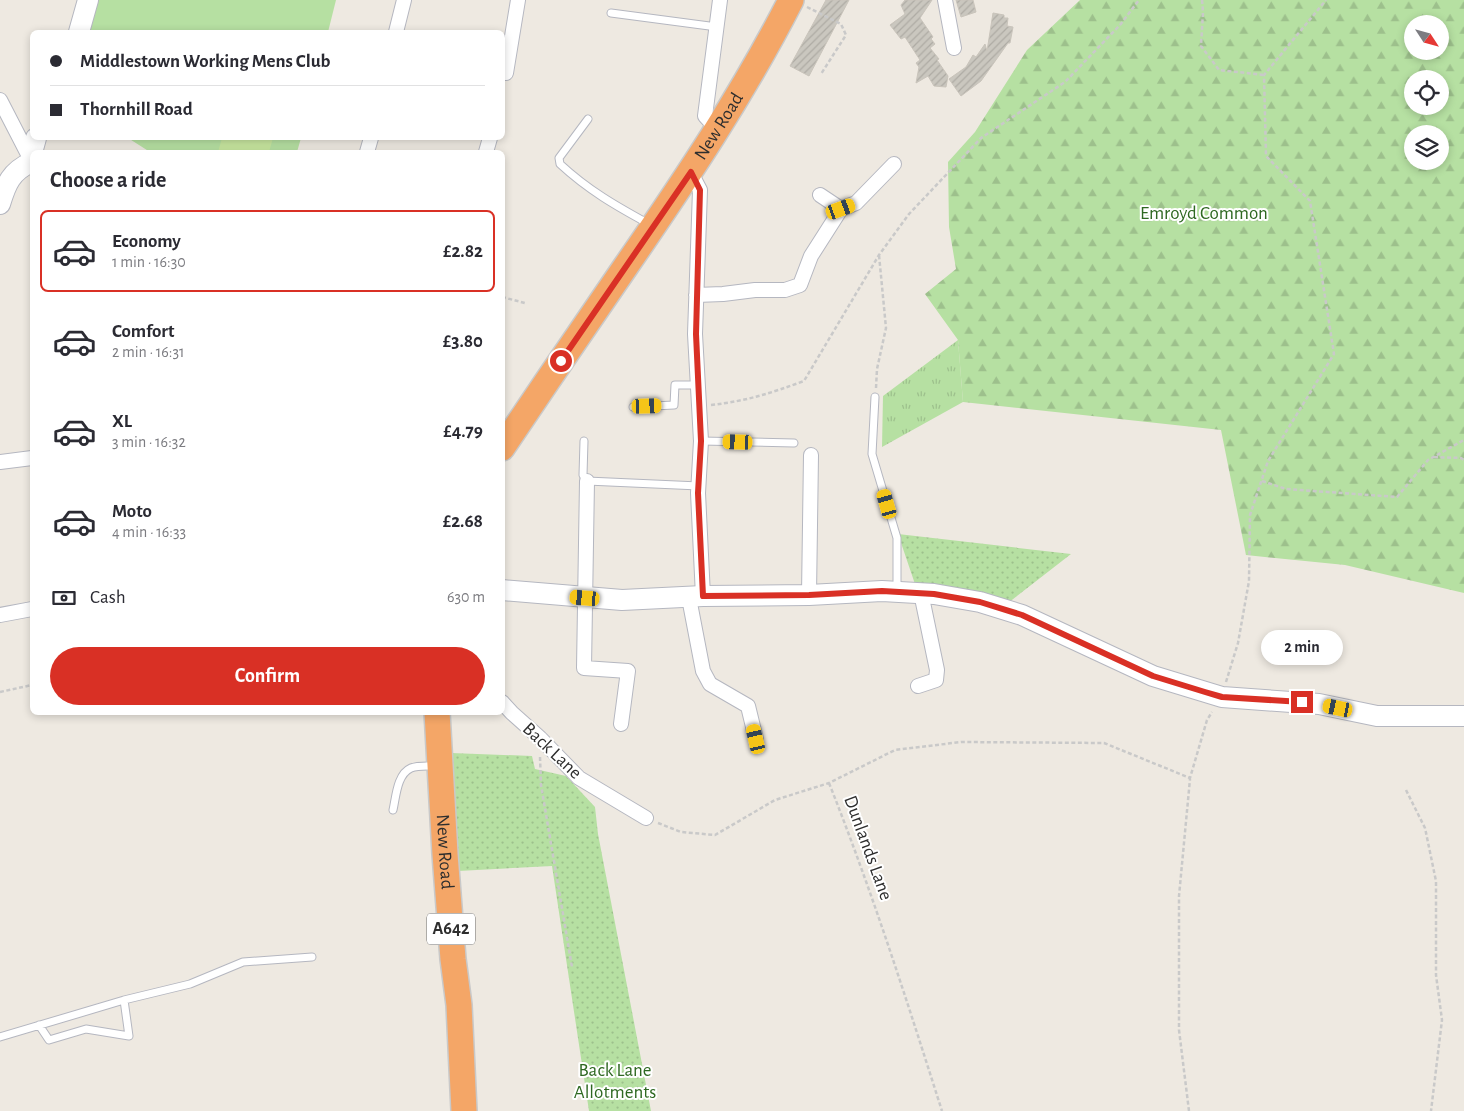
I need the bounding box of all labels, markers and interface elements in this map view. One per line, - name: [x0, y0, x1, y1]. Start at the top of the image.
- north arrow: [1404, 15, 1449, 60]
- map controls: [1404, 15, 1449, 170]
- text: Middlestown Working Mens Club: [80, 52, 331, 71]
- button: locate: [1404, 70, 1449, 115]
- street label: New Road: [691, 89, 747, 163]
- text: Thornhill Road: [80, 100, 193, 119]
- button: layers: [1404, 125, 1449, 170]
- text: Choose a ride: [50, 169, 166, 191]
- car: [824, 197, 857, 221]
- park label: Emroyd Common: [1140, 204, 1268, 223]
- icon: car: [52, 229, 97, 274]
- text: Economy: [112, 232, 181, 251]
- text: £2.82: [443, 242, 483, 261]
- text: 1 min · 16:30: [112, 254, 186, 270]
- icon: car: [52, 319, 97, 364]
- text: Comfort: [112, 322, 174, 341]
- text: £3.80: [443, 332, 483, 351]
- text: 2 min · 16:31: [112, 344, 185, 360]
- route start: [550, 350, 572, 372]
- car: [631, 398, 662, 414]
- icon: car: [52, 409, 97, 454]
- text: XL: [112, 412, 132, 431]
- text: £4.79: [443, 422, 483, 441]
- text: 3 min · 16:32: [112, 434, 186, 450]
- car: [722, 434, 753, 450]
- car: [875, 488, 898, 520]
- icon: car: [52, 499, 97, 544]
- text: Moto: [112, 502, 152, 521]
- text: £2.68: [443, 512, 483, 531]
- text: 4 min · 16:33: [112, 524, 186, 540]
- icon: cash: [50, 584, 78, 612]
- text: Cash: [90, 588, 126, 607]
- text: 630 m: [447, 589, 485, 605]
- car: [569, 589, 600, 607]
- callout: 2 min: [1261, 630, 1343, 664]
- text: 2 min: [1284, 639, 1320, 655]
- button: Confirm: [50, 647, 485, 705]
- route end: [1291, 691, 1313, 713]
- car: [1321, 698, 1354, 718]
- street label: Back Lane: [519, 719, 585, 783]
- car: [745, 723, 766, 755]
- street label: Dunlands Lane: [840, 793, 896, 903]
- street label: New Road: [433, 814, 457, 890]
- road number: A642: [427, 914, 475, 944]
- park label: Back Lane Allotments: [574, 1061, 656, 1102]

